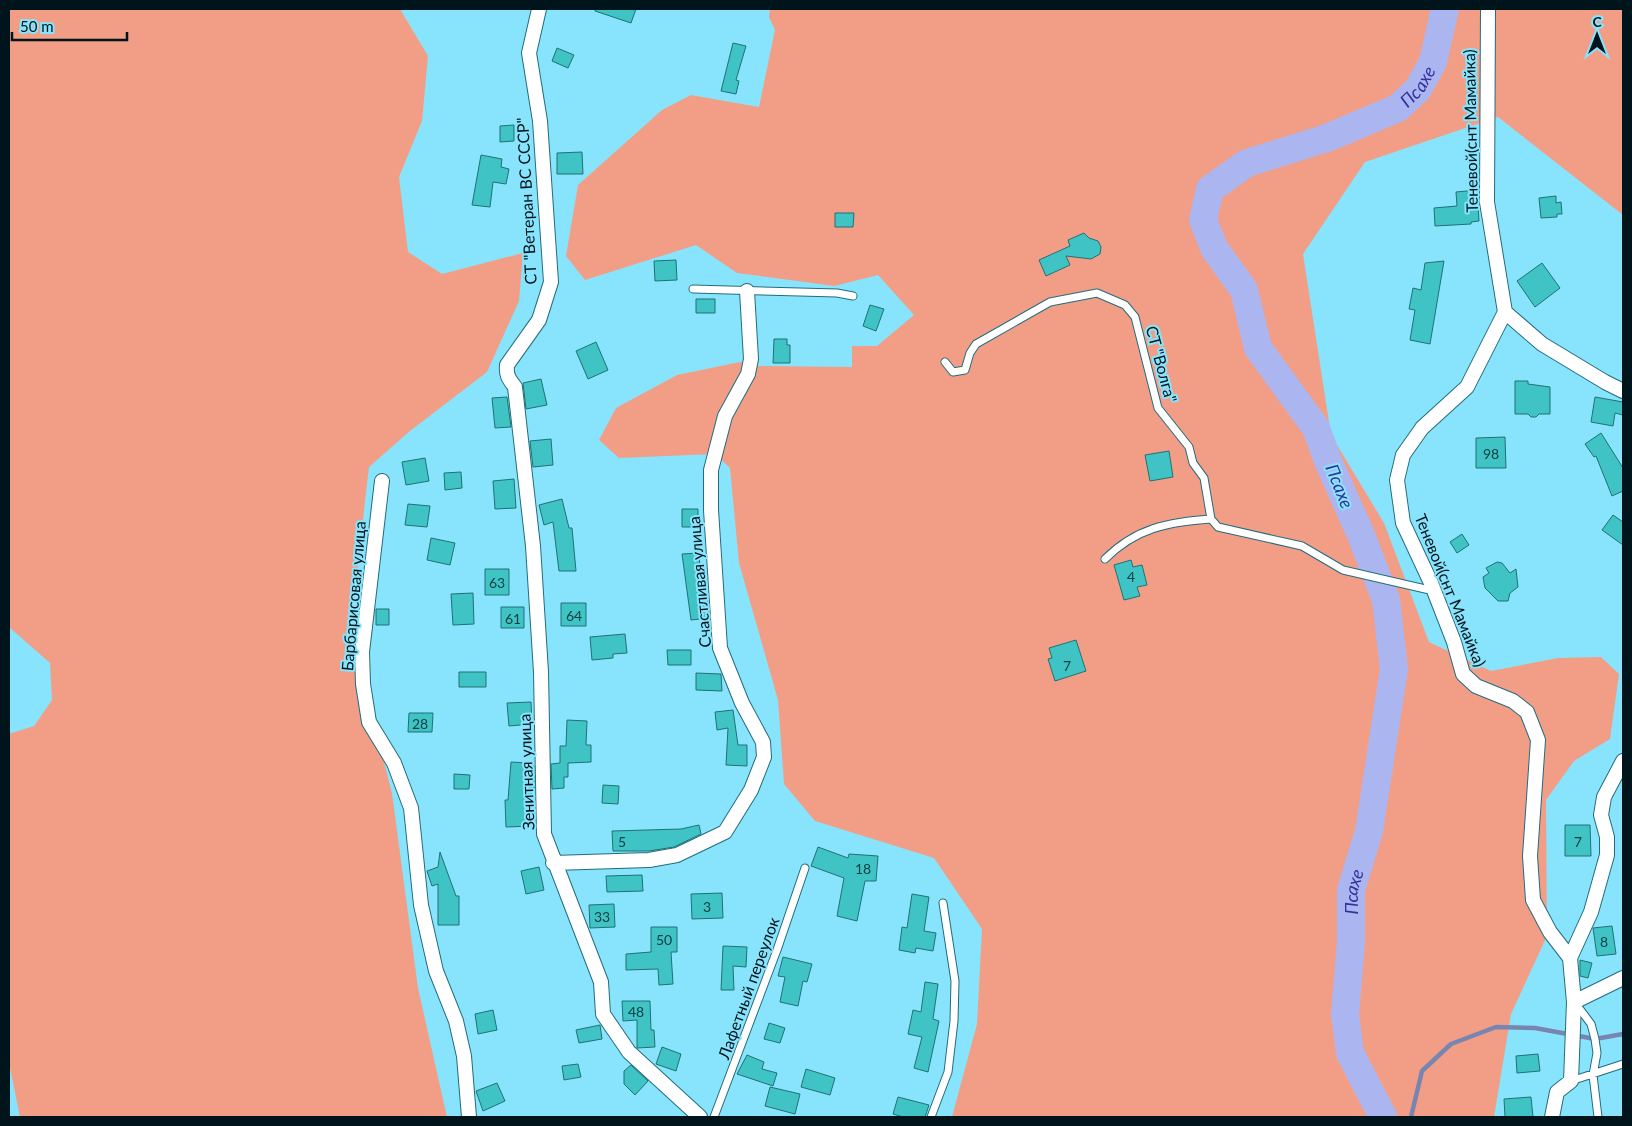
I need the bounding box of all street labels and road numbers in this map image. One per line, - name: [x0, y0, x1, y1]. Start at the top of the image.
- street label: Теневой(снт Мамайка): [1459, 49, 1481, 213]
- street label: СТ "Ветеран ВС СССР": [512, 117, 540, 285]
- street label: СТ "Волга": [1143, 323, 1181, 405]
- street label: Теневой(снт Мамайка): [1412, 511, 1490, 669]
- street label: Счастливая улица: [684, 516, 714, 648]
- street label: Барбарисовая улица: [337, 520, 369, 672]
- street label: Зенитная улица: [514, 713, 538, 831]
- street label: Лафетный переулок: [713, 914, 783, 1063]

